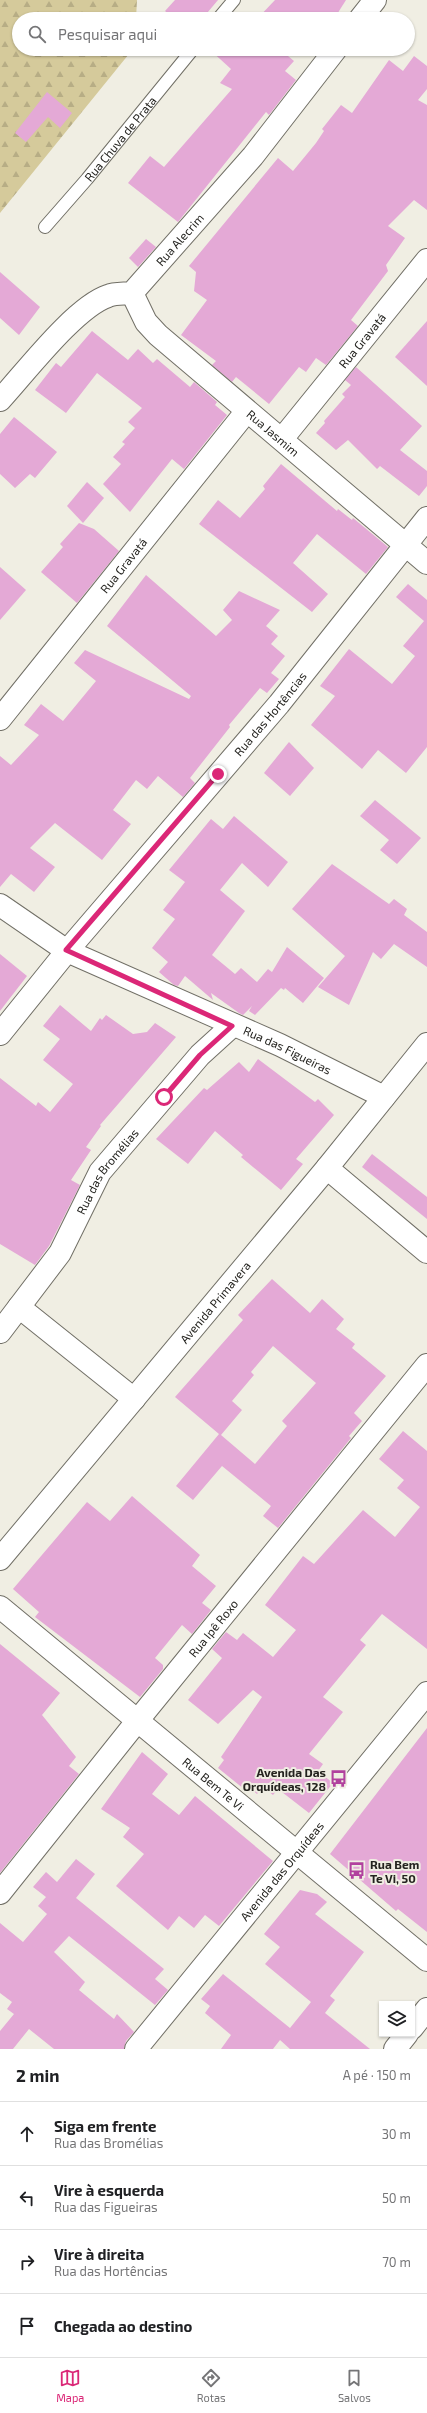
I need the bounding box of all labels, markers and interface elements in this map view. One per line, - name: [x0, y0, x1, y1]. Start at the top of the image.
- search box: [12, 12, 415, 56]
- icon: search: [26, 23, 48, 45]
- text: Pesquisar aqui: [58, 25, 157, 43]
- street label: Rua Chuva de Prata: [81, 93, 159, 184]
- street label: Rua Alecrim: [153, 210, 206, 268]
- street label: Rua Gravatá: [336, 310, 388, 371]
- street label: Rua Jasmim: [244, 407, 302, 459]
- street label: Rua Gravatá: [97, 535, 149, 596]
- street label: Rua das Hortências: [231, 669, 309, 758]
- route end: [209, 765, 227, 783]
- street label: Rua das Figueiras: [242, 1023, 334, 1077]
- route start: [155, 1088, 173, 1106]
- street label: Rua das Bromélias: [73, 1126, 141, 1216]
- street label: Avenida Primavera: [177, 1258, 253, 1346]
- street label: Rua Ipê Roxo: [185, 1596, 241, 1659]
- street label: Rua Bem Te Vi: [180, 1754, 247, 1813]
- place label: Avenida Das Orquídeas, 128: [243, 1765, 326, 1793]
- bus stop icon: Avenida Das Orquídeas, 128: [329, 1769, 349, 1789]
- street label: Avenida das Orquídeas: [237, 1819, 326, 1923]
- place label: Rua Bem Te Vi, 50: [370, 1857, 419, 1885]
- bus stop icon: Rua Bem Te Vi, 50: [347, 1861, 367, 1881]
- map controls: [379, 2001, 415, 2037]
- button: layers: [379, 2001, 415, 2037]
- text: 2 min: [16, 2065, 59, 2085]
- text: A pé · 150 m: [343, 2067, 411, 2083]
- text: Siga em frente: [54, 2117, 156, 2135]
- icon: ahead: [16, 2123, 38, 2145]
- text: 30 m: [382, 2126, 411, 2142]
- text: Rua das Bromélias: [54, 2135, 163, 2151]
- text: Vire à esquerda: [54, 2181, 164, 2199]
- icon: left: [16, 2187, 38, 2209]
- text: 50 m: [382, 2190, 411, 2206]
- text: Rua das Figueiras: [54, 2199, 158, 2215]
- text: Vire à direita: [54, 2245, 144, 2263]
- icon: right: [16, 2251, 38, 2273]
- text: 70 m: [382, 2254, 411, 2270]
- text: Rua das Hortências: [54, 2263, 168, 2279]
- icon: arrive: [16, 2315, 38, 2337]
- text: Chegada ao destino: [54, 2317, 192, 2335]
- tab: Mapa: [56, 2367, 84, 2404]
- tab: Rotas: [197, 2367, 226, 2404]
- tab: Salvos: [338, 2367, 371, 2404]

